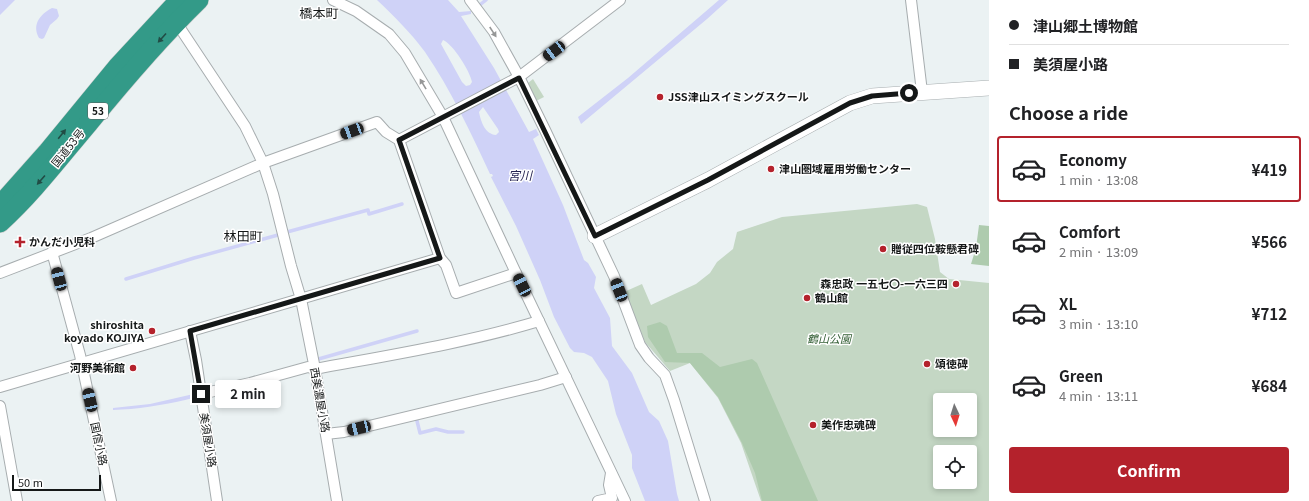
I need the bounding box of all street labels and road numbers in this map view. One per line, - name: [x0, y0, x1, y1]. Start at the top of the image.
- road number: 53: [88, 103, 108, 119]
- street label: 国道53号: [47, 125, 88, 170]
- street label: 西美濃屋小路: [307, 366, 335, 434]
- street label: 美須屋小路: [197, 411, 221, 468]
- street label: 国信小路: [88, 421, 112, 467]

